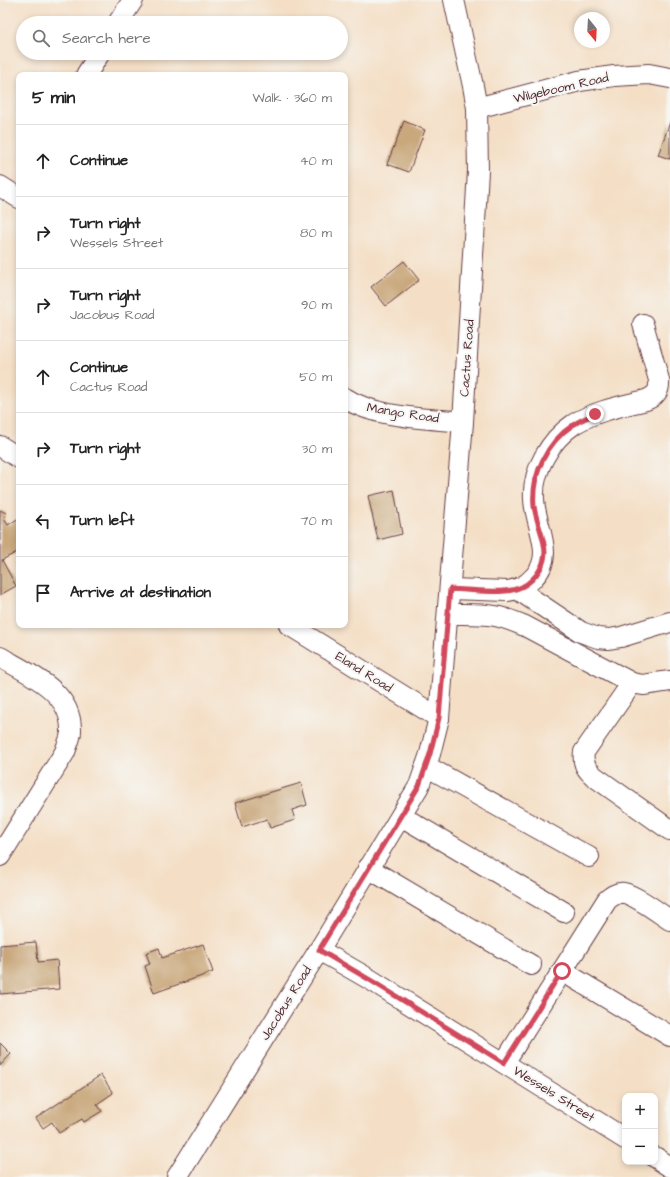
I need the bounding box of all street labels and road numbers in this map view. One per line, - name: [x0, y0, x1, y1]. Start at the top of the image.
- street label: Wilgeboom Road: [512, 68, 611, 109]
- street label: Cactus Road: [455, 318, 479, 397]
- street label: Mango Road: [365, 398, 441, 429]
- street label: Eland Road: [332, 647, 396, 697]
- street label: Jacobus Road: [256, 962, 316, 1044]
- street label: Wessels Street: [510, 1062, 599, 1127]

